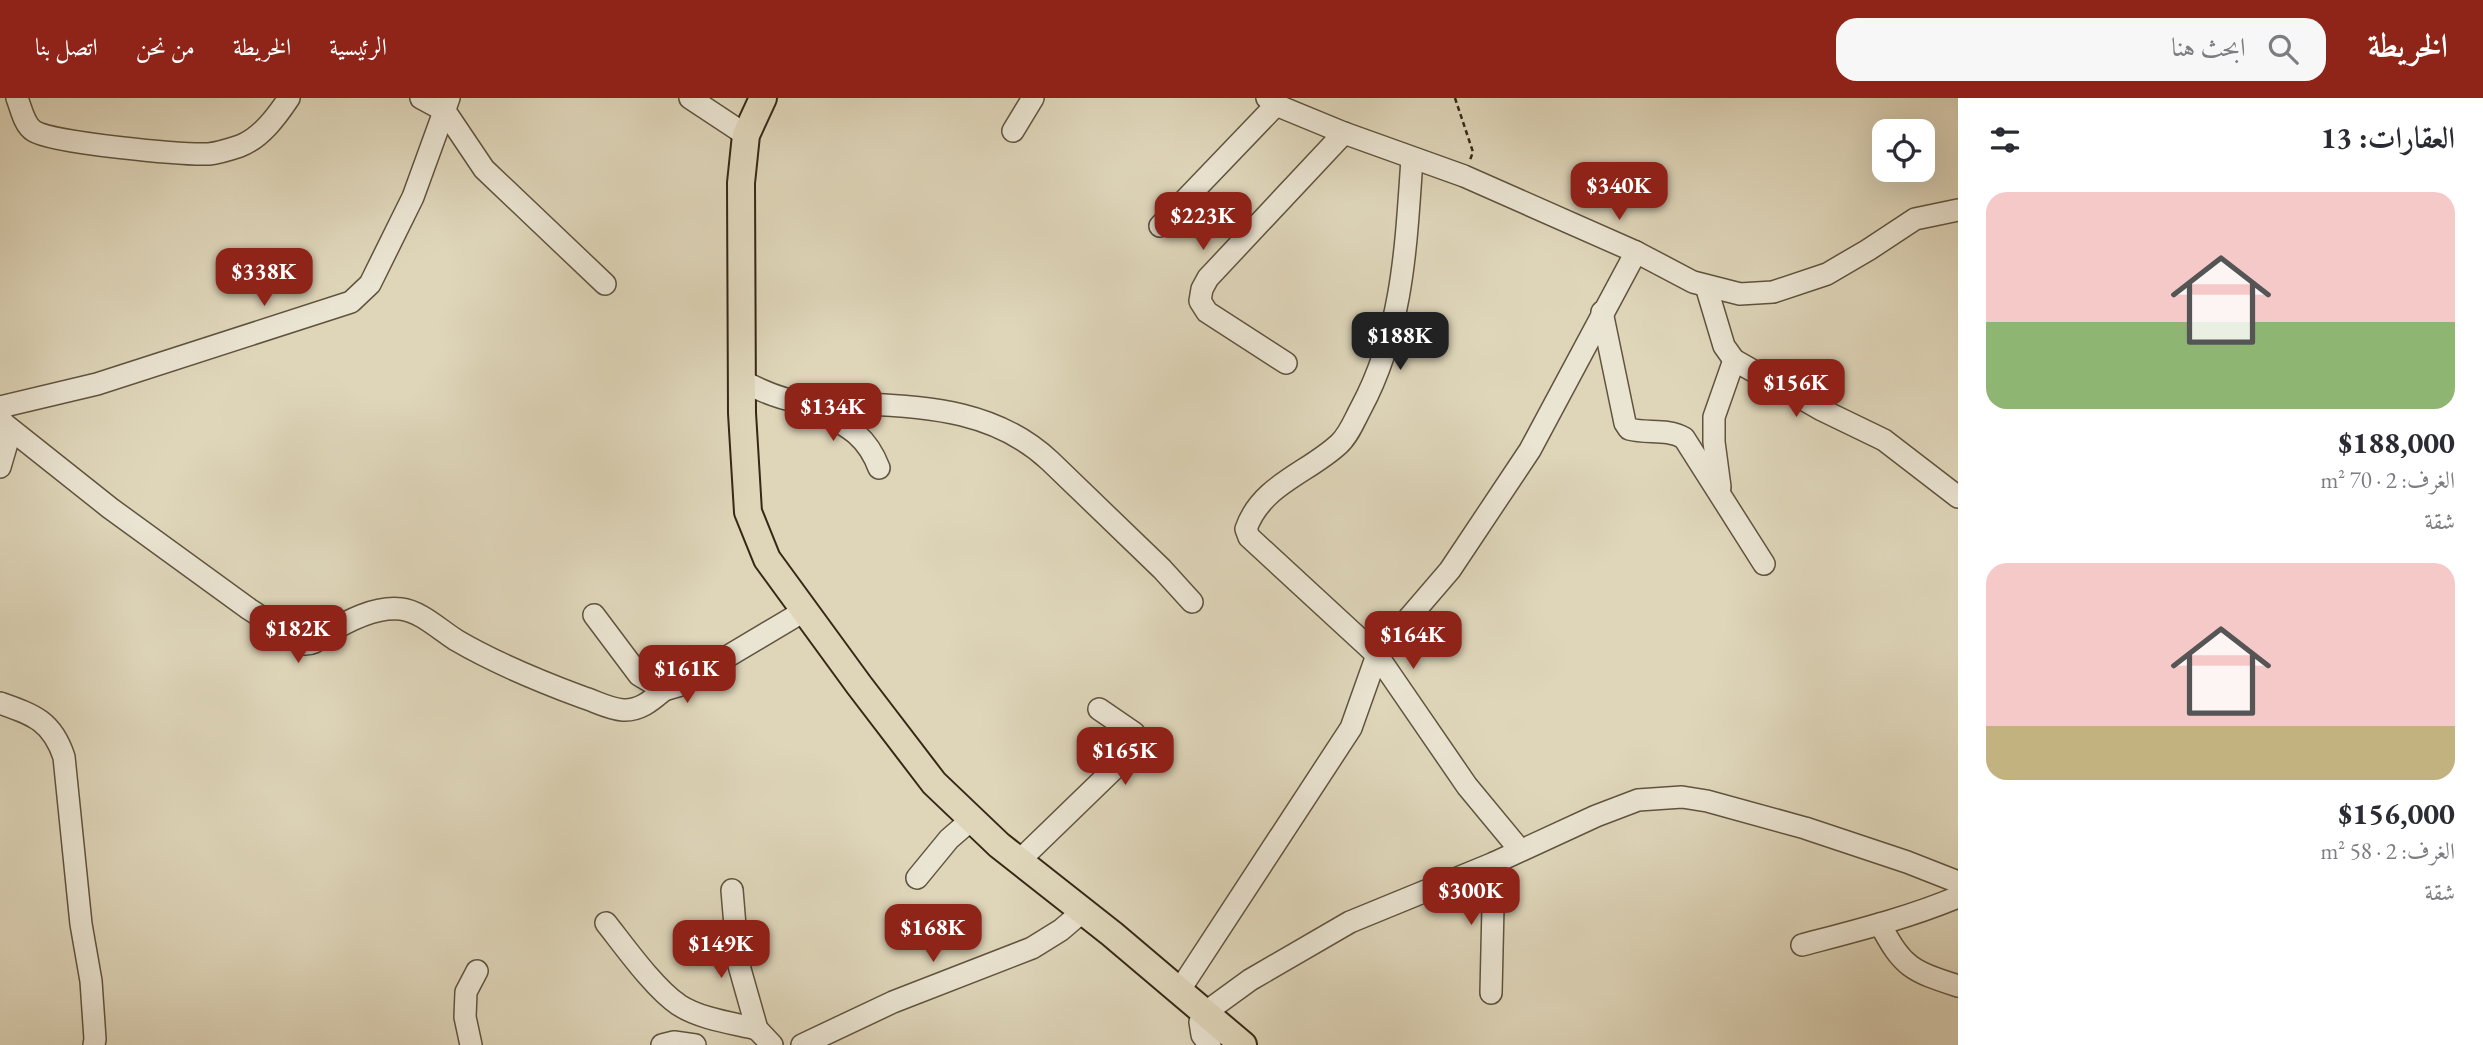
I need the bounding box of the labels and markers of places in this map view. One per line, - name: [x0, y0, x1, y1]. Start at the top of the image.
- pin: $340K: [1570, 162, 1668, 222]
- pin: $223K: [1154, 192, 1252, 252]
- pin: $338K: [215, 248, 313, 308]
- pin: $188K: [1351, 313, 1449, 372]
- pin: $156K: [1747, 360, 1845, 419]
- pin: $134K: [784, 384, 882, 443]
- pin: $182K: [249, 606, 347, 665]
- pin: $164K: [1364, 612, 1462, 671]
- pin: $161K: [638, 646, 736, 705]
- pin: $165K: [1076, 728, 1174, 787]
- pin: $300K: [1422, 868, 1520, 927]
- pin: $168K: [884, 904, 982, 964]
- pin: $149K: [672, 920, 770, 980]

